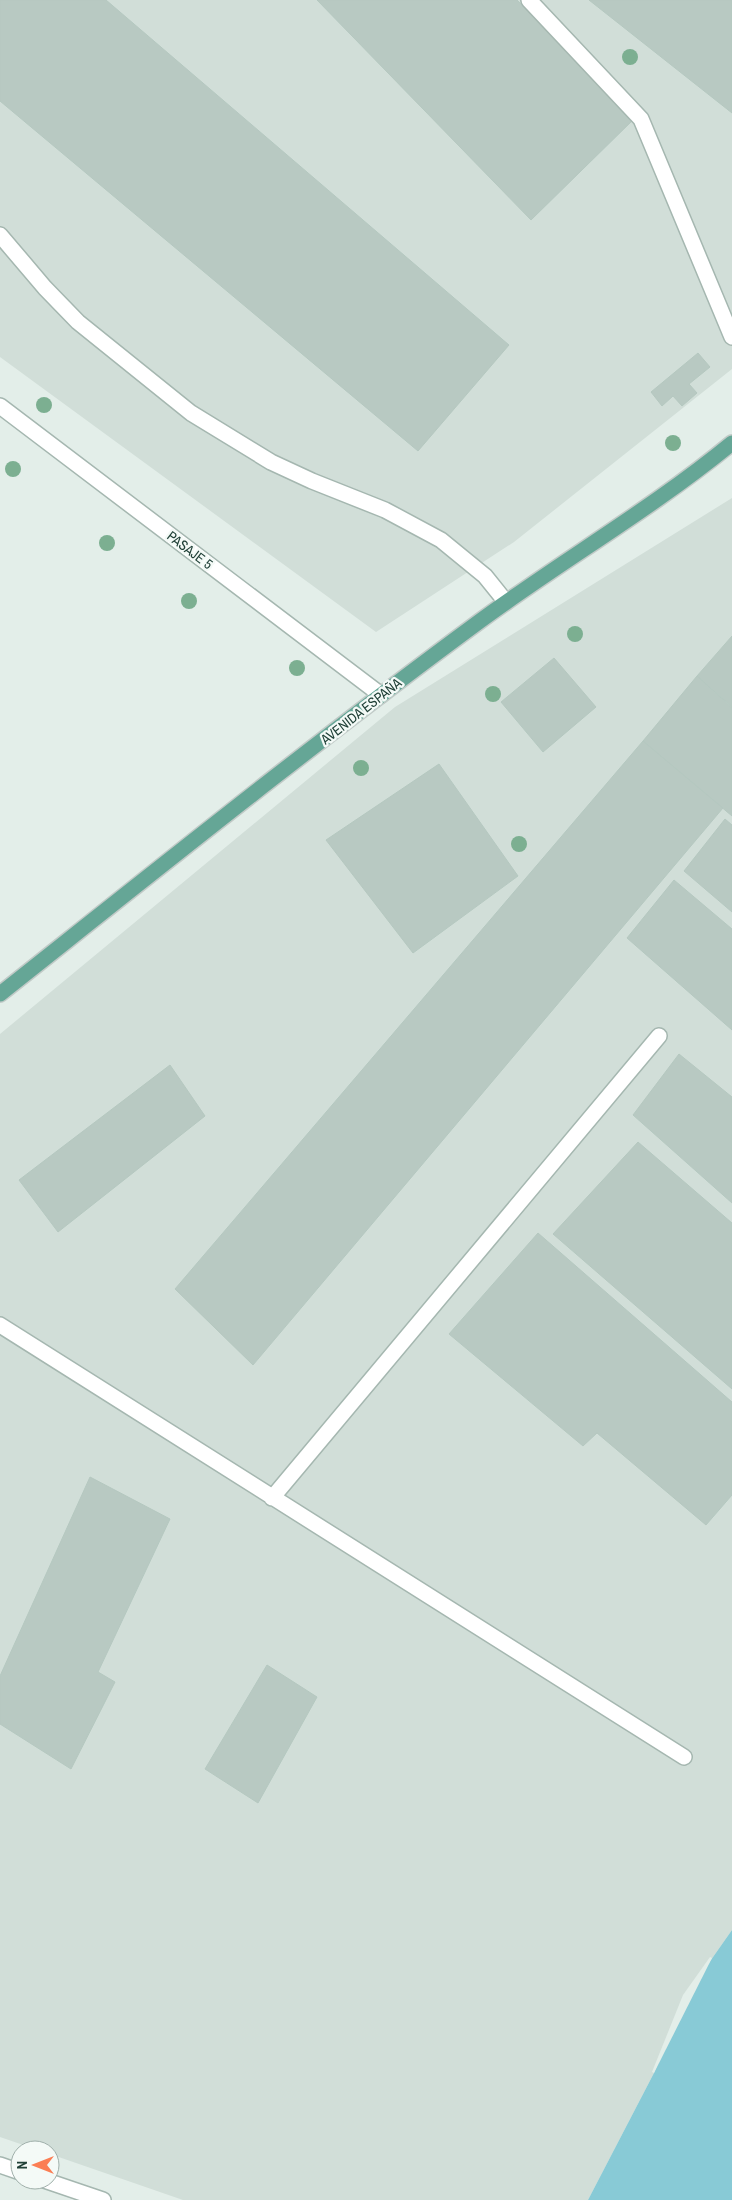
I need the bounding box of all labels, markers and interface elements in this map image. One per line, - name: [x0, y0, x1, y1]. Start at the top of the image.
- street label: PASAJE 5: [164, 527, 216, 573]
- street label: AVENIDA ESPAÑA: [316, 674, 405, 749]
- north arrow: [10, 2140, 60, 2190]
- text: N: [13, 2161, 31, 2169]

